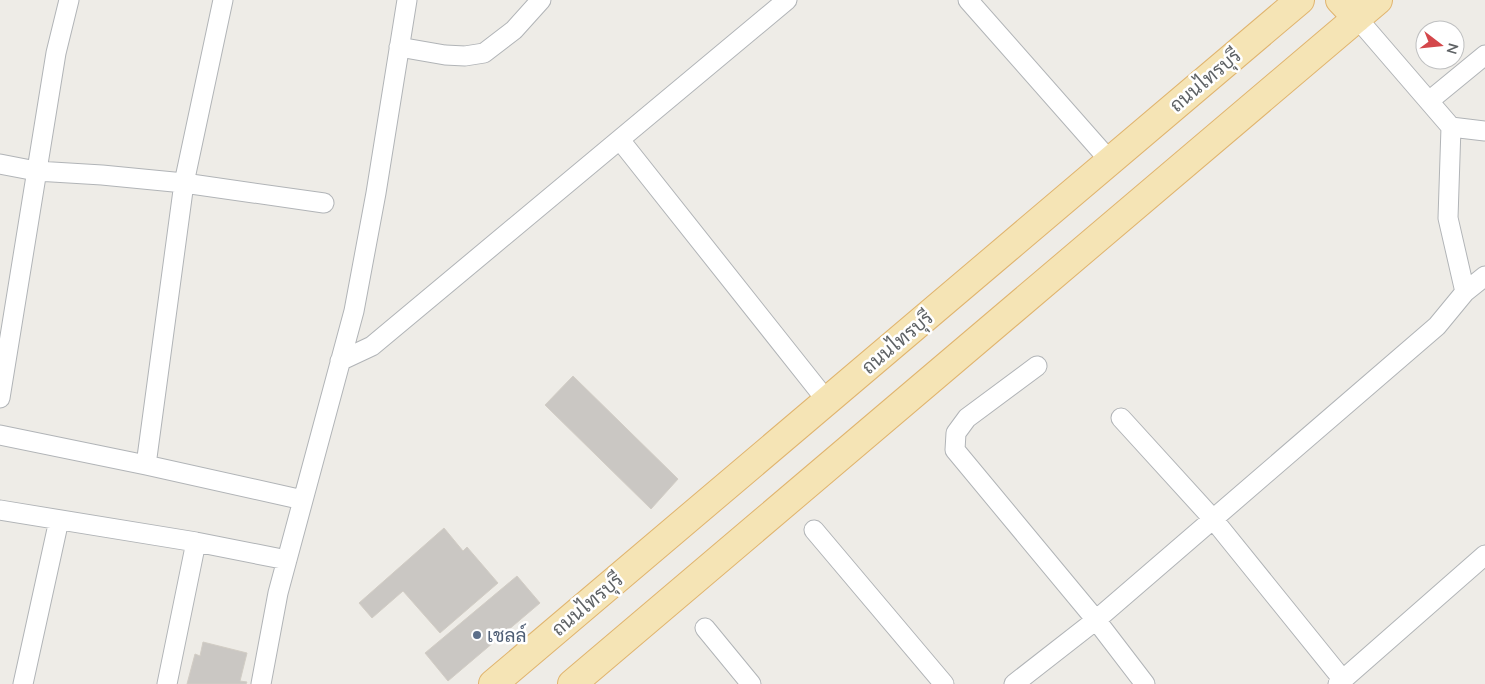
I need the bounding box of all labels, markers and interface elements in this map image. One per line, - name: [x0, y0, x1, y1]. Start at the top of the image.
- north arrow: [1415, 20, 1465, 70]
- text: N: [1442, 41, 1463, 56]
- street label: ถนนไทรบุรี: [1164, 43, 1246, 118]
- street label: ถนนไทรบุรี: [856, 305, 938, 380]
- street label: ถนนไทรบุรี: [546, 567, 628, 642]
- place label: เชลล์: [487, 623, 526, 647]
- marker: เชลล์: [471, 629, 483, 641]

